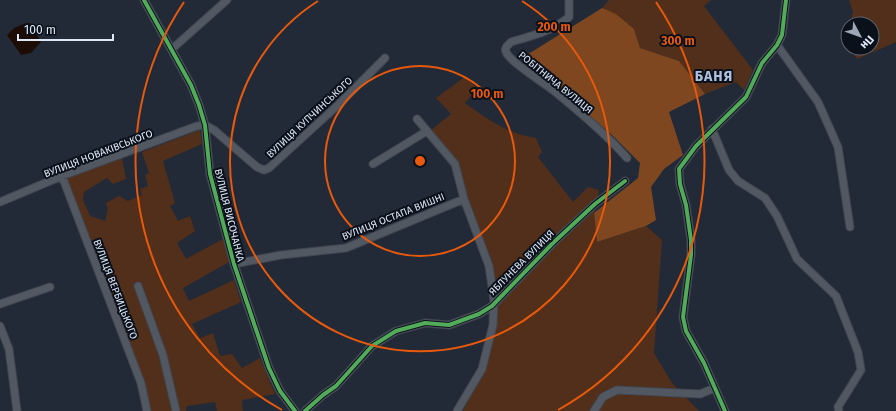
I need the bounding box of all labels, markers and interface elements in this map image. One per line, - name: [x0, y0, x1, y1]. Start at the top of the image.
- scale bar: [18, 16, 113, 42]
- north arrow: [840, 16, 880, 56]
- text: 200 m: [537, 20, 571, 34]
- text: 100 m: [24, 23, 56, 37]
- text: Пн: [858, 33, 877, 52]
- text: 300 m: [660, 34, 695, 48]
- street label: РОБІТНИЧА ВУЛИЦЯ: [516, 49, 595, 116]
- district label: БАНЯ: [695, 68, 733, 85]
- street label: ВУЛИЦЯ КУПЧИНСЬКОГО: [264, 75, 355, 161]
- text: 100 m: [471, 87, 503, 101]
- street label: ВУЛИЦЯ НОВАКІВСЬКОГО: [42, 128, 155, 180]
- centre of rings: [413, 154, 427, 168]
- street label: ВУЛИЦЯ ВИСОЧАНКА: [212, 168, 246, 263]
- street label: ВУЛИЦЯ ОСТАПА ВИШНІ: [340, 191, 446, 243]
- street label: ЯБЛУНЕВА ВУЛИЦЯ: [487, 228, 557, 298]
- street label: ВУЛИЦЯ ВЕРБИЦЬКОГО: [90, 238, 140, 341]

